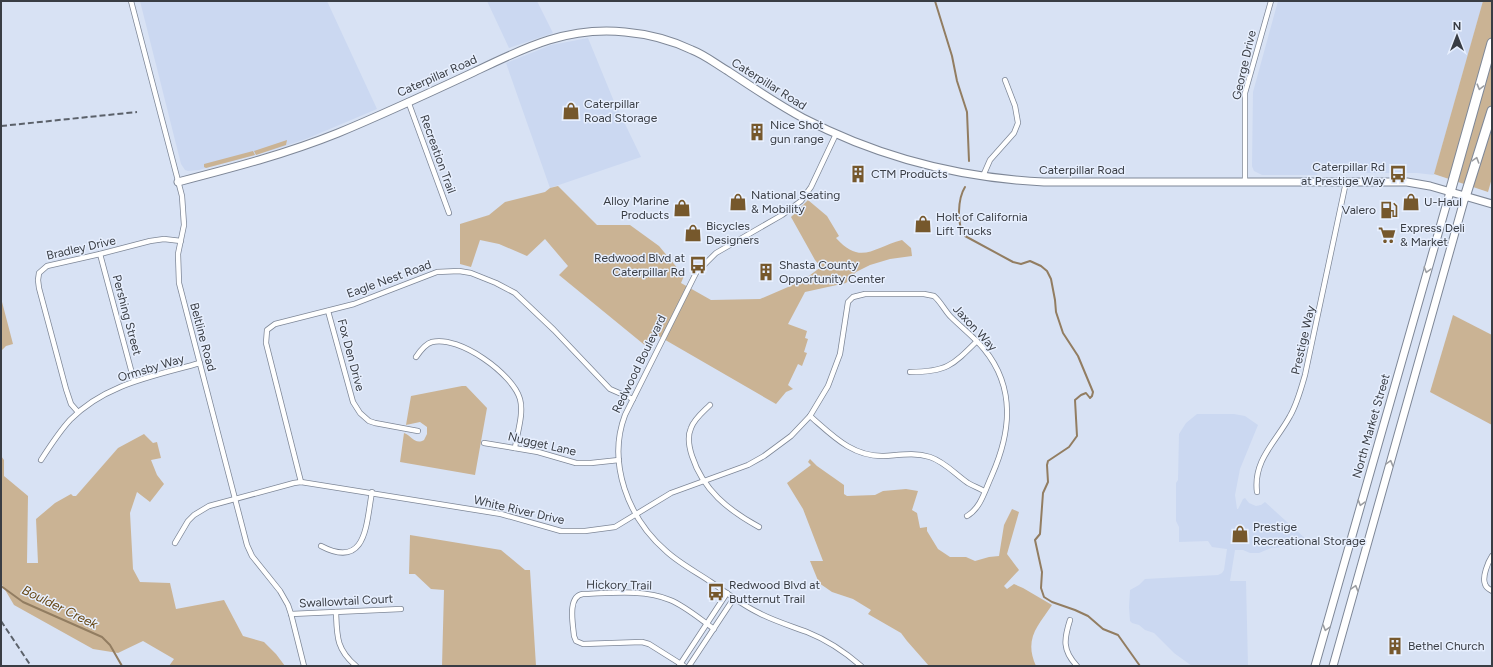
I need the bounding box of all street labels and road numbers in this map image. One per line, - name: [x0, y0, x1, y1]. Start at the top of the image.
- street label: George Drive: [1229, 28, 1259, 101]
- street label: Caterpillar Road: [395, 52, 479, 100]
- street label: Caterpillar Road: [729, 55, 809, 113]
- street label: Recreation Trail: [417, 113, 459, 195]
- street label: Caterpillar Road: [1039, 163, 1125, 177]
- street label: Bradley Drive: [45, 233, 117, 263]
- street label: Eagle Nest Road: [345, 257, 433, 301]
- street label: Pershing Street: [110, 273, 145, 357]
- street label: Beltline Road: [187, 301, 219, 373]
- street label: Jaxon Way: [950, 302, 1000, 354]
- street label: Prestige Way: [1288, 303, 1318, 376]
- street label: Redwood Boulevard: [609, 313, 669, 415]
- street label: Fox Den Drive: [335, 317, 367, 393]
- street label: Ormsby Way: [116, 351, 187, 385]
- street label: North Market Street: [1349, 372, 1393, 480]
- street label: Nugget Lane: [506, 429, 578, 459]
- street label: White River Drive: [472, 493, 566, 527]
- street label: Hickory Trail: [586, 577, 652, 593]
- street label: Swallowtail Court: [299, 592, 394, 610]

